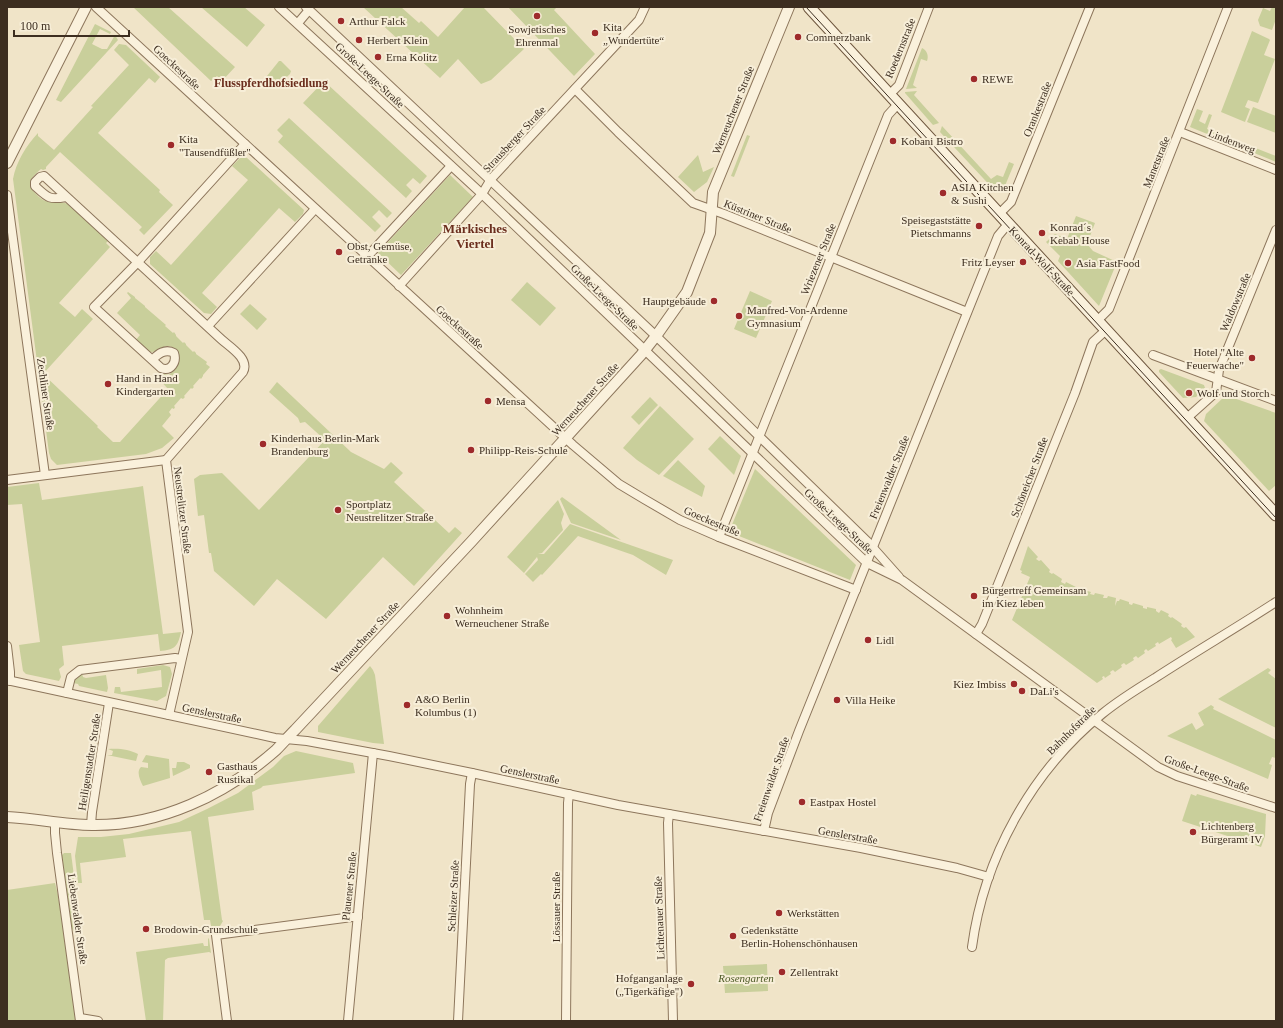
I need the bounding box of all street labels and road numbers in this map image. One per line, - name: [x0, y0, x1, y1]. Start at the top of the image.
- street label: Roedernstraße: [883, 16, 918, 80]
- street label: Große-Leege-Straße: [333, 40, 407, 110]
- street label: Goeckestraße: [151, 42, 203, 92]
- street label: Werneuchener Straße: [710, 64, 756, 156]
- street label: Orankestraße: [1020, 79, 1054, 138]
- street label: Strausberger Straße: [480, 103, 548, 175]
- street label: Lindenweg: [1207, 127, 1258, 156]
- street label: Manetstraße: [1140, 134, 1172, 189]
- street label: Küstriner Straße: [722, 197, 794, 235]
- street label: Wriezener Straße: [798, 221, 838, 297]
- street label: Konrad-Wolf-Straße: [1007, 224, 1077, 298]
- street label: Große-Leege-Straße: [569, 261, 642, 333]
- street label: Waldowstraße: [1217, 271, 1253, 333]
- street label: Goeckestraße: [434, 303, 486, 352]
- street label: Zechliner Straße: [35, 357, 57, 431]
- street label: Werneuchener Straße: [549, 360, 621, 438]
- street label: Freienwalder Straße: [867, 433, 911, 520]
- street label: Schöneicher Straße: [1008, 435, 1050, 519]
- street label: Neustrelitzer Straße: [172, 466, 194, 554]
- street label: Große-Leege-Straße: [802, 486, 876, 556]
- street label: Goeckestraße: [682, 504, 742, 538]
- street label: Werneuchener Straße: [329, 598, 402, 675]
- street label: Genslerstraße: [181, 701, 243, 725]
- street label: Bahnhofstraße: [1044, 703, 1098, 757]
- street label: Heiligenstadter Straße: [75, 713, 103, 811]
- street label: Freienwalder Straße: [751, 735, 791, 823]
- street label: Große-Leege-Straße: [1163, 752, 1251, 794]
- street label: Genslerstraße: [499, 762, 561, 786]
- street label: Genslerstraße: [817, 824, 879, 846]
- street label: Plauener Straße: [339, 851, 359, 921]
- street label: Schleizer Straße: [445, 860, 461, 932]
- street label: Lössauer Straße: [550, 872, 562, 942]
- street label: Liebenwalder Straße: [66, 873, 90, 965]
- street label: Lichtenauer Straße: [652, 876, 666, 960]

